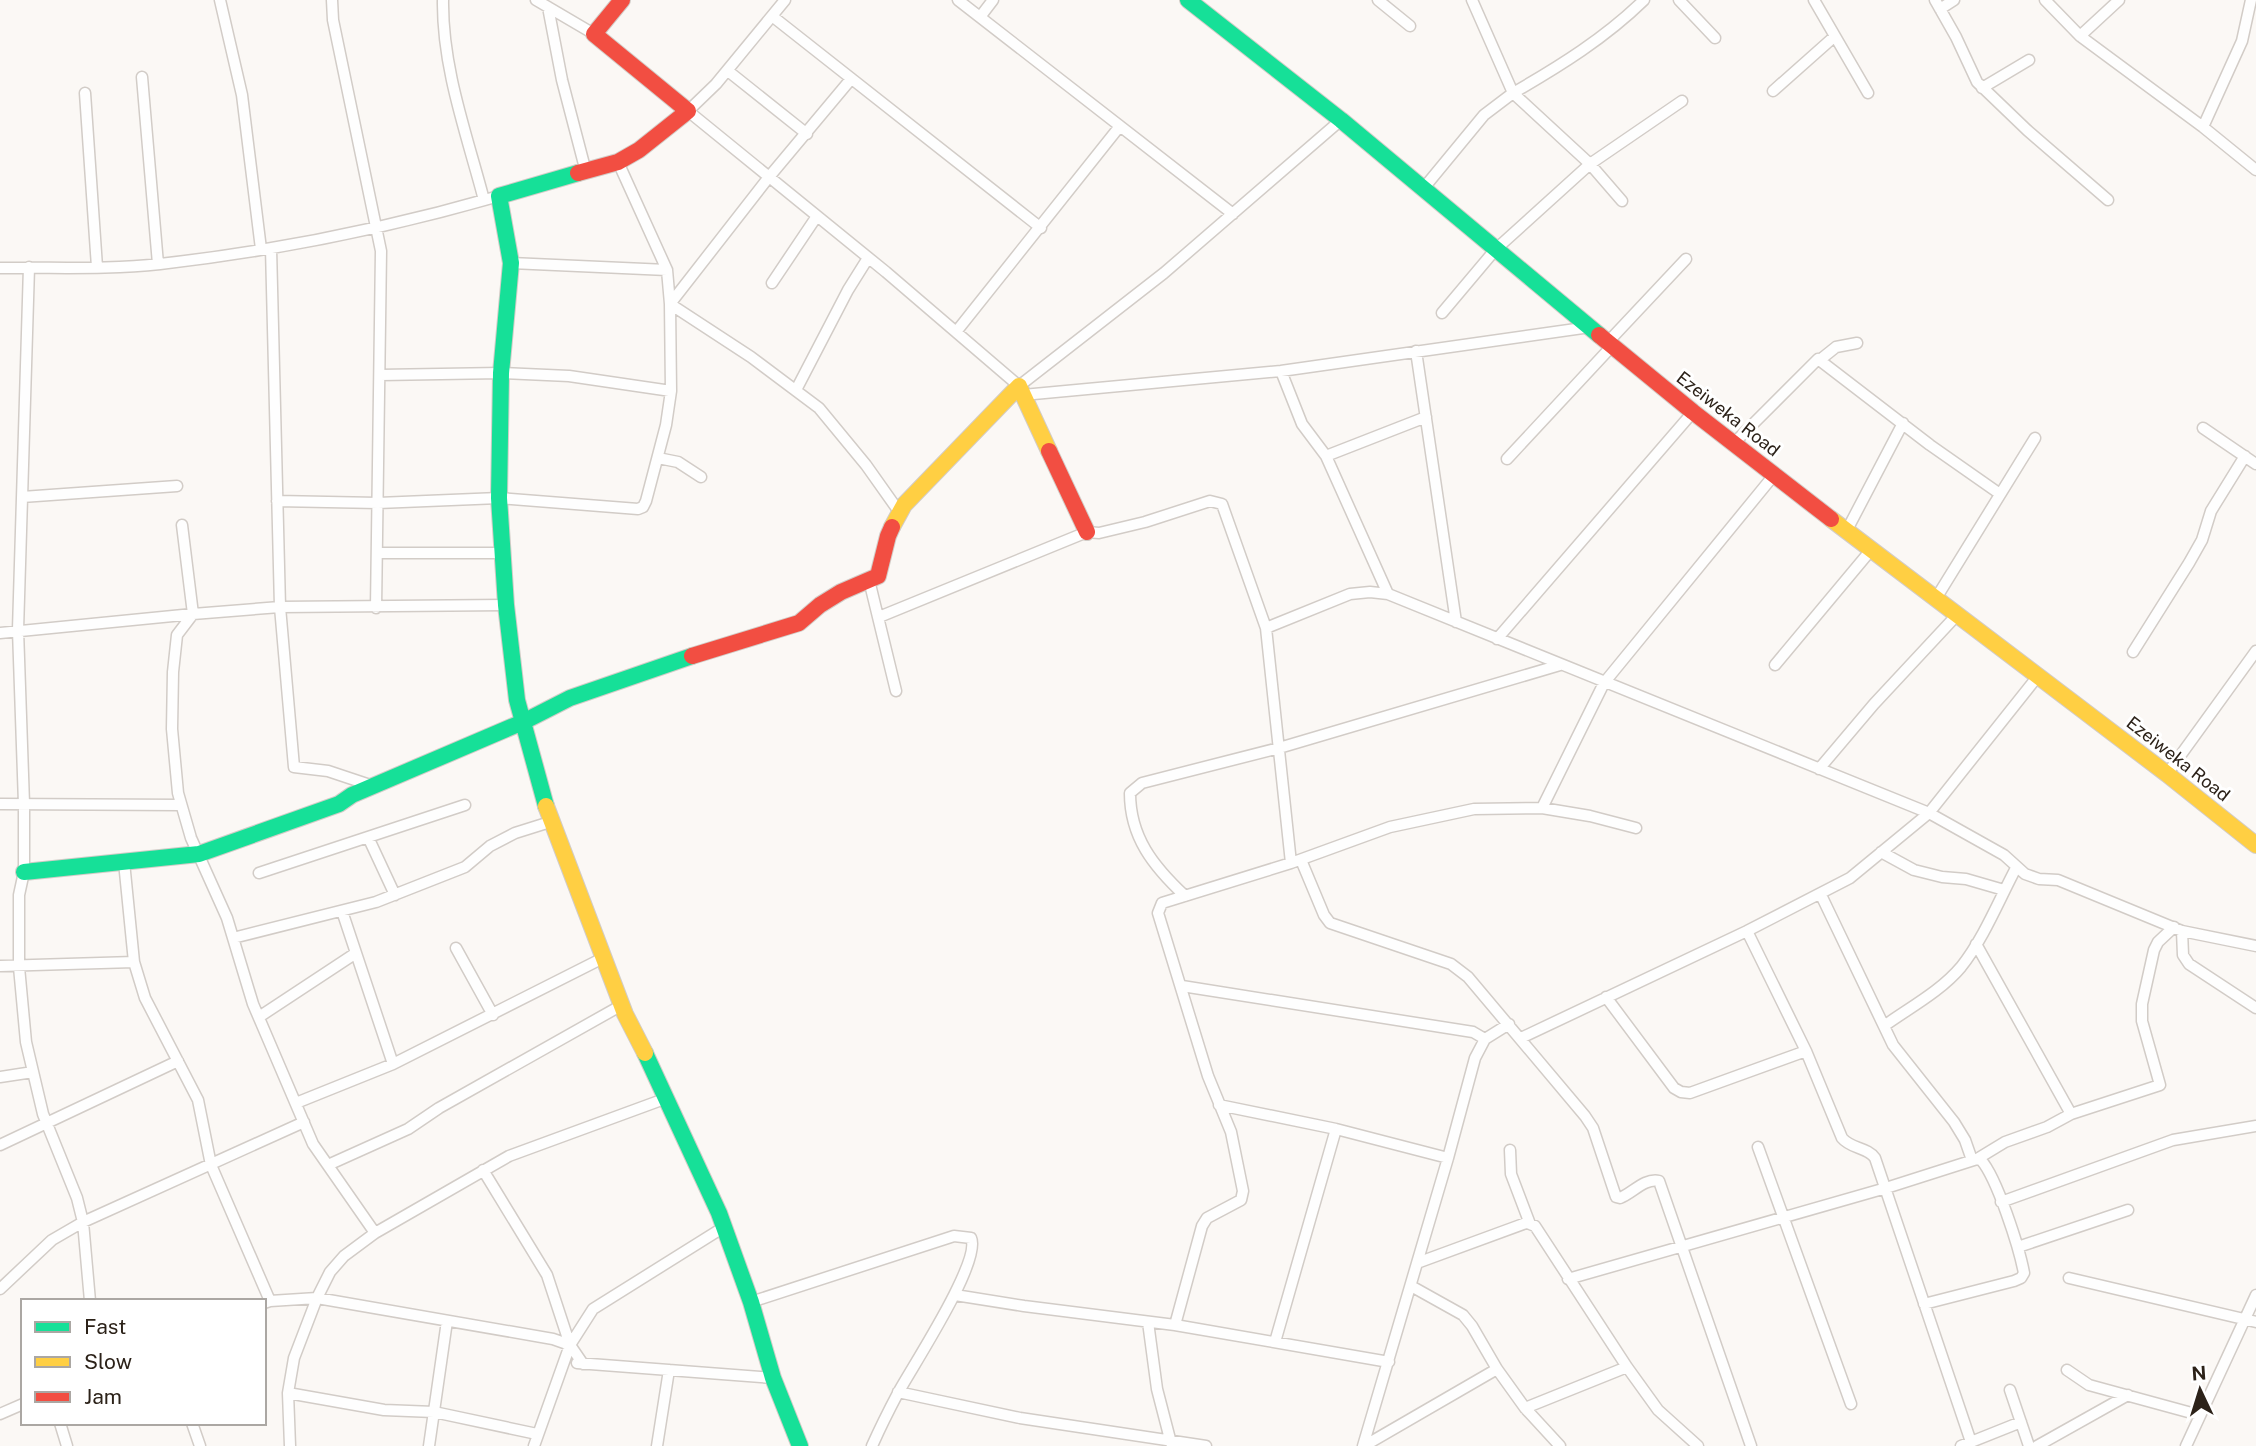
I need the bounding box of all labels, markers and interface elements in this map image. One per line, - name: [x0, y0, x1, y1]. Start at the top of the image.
- street label: Ezeiweka Road: [1672, 367, 1784, 460]
- street label: Ezeiweka Road: [2122, 712, 2234, 805]
- legend: [21, 1299, 266, 1425]
- text: Fast: [84, 1314, 126, 1339]
- text: Slow: [84, 1349, 132, 1374]
- north arrow: [2165, 1355, 2235, 1425]
- text: N: [2191, 1362, 2207, 1385]
- text: Jam: [84, 1384, 122, 1409]

